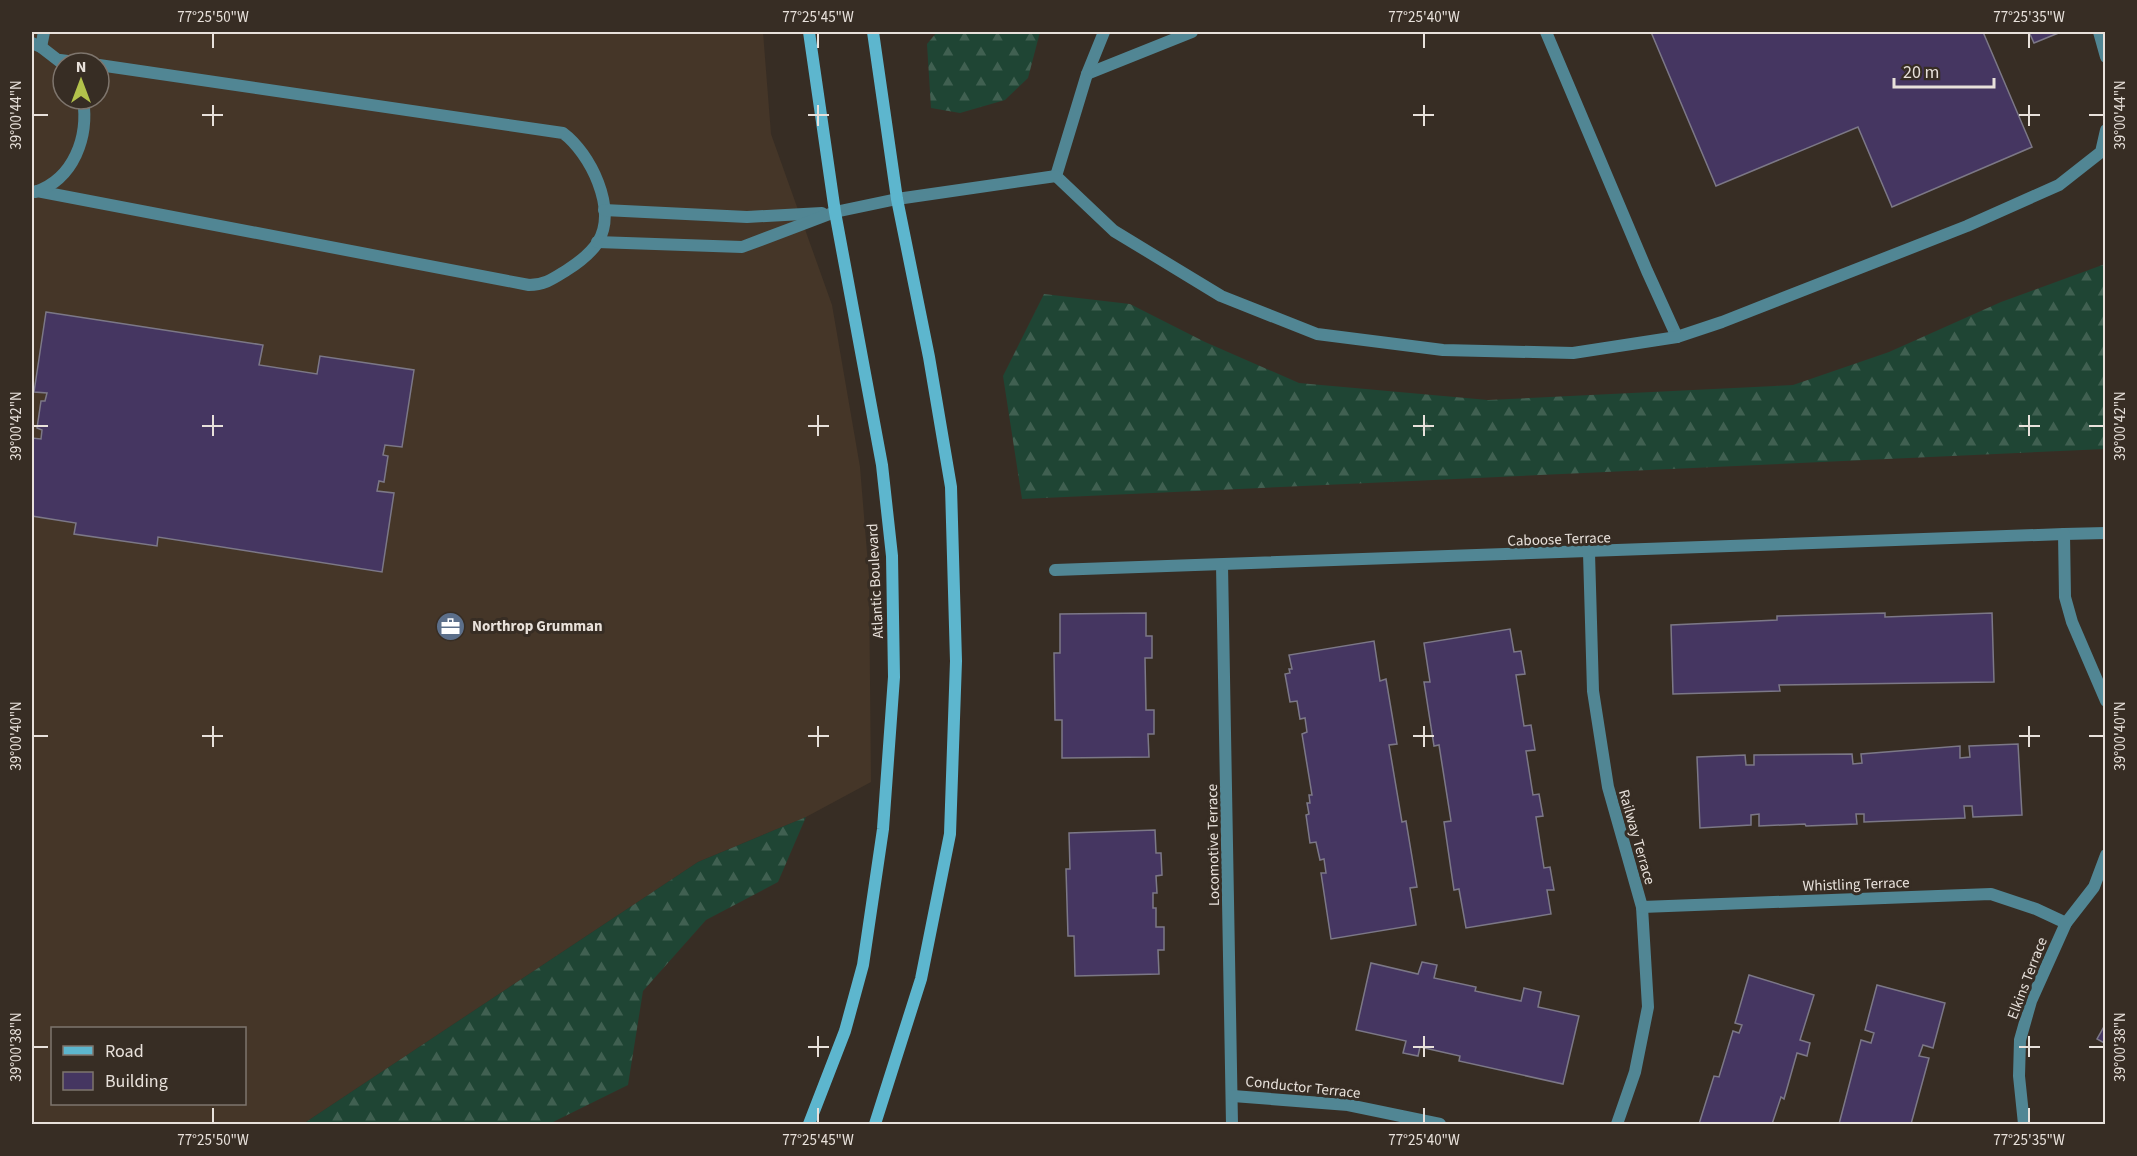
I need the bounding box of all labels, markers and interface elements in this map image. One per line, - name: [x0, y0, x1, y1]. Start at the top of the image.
- text: 77°25'50"W: [177, 7, 249, 28]
- text: 77°25'45"W: [782, 7, 854, 28]
- text: 77°25'40"W: [1388, 7, 1460, 28]
- text: 77°25'35"W: [1993, 7, 2065, 28]
- north arrow: [51, 51, 111, 111]
- scale bar: [1894, 51, 1994, 89]
- text: N: [76, 56, 86, 78]
- text: 20 m: [1903, 60, 1939, 85]
- text: 39°00'44"N: [6, 80, 27, 150]
- text: 39°00'44"N: [2110, 80, 2131, 150]
- text: 39°00'42"N: [6, 391, 27, 461]
- text: 39°00'42"N: [2110, 391, 2131, 461]
- street label: Atlantic Boulevard: [862, 523, 889, 639]
- street label: Caboose Terrace: [1507, 527, 1611, 552]
- office icon: Northrop Grumman: [435, 610, 467, 642]
- place label: Northrop Grumman: [472, 616, 603, 637]
- text: 39°00'40"N: [6, 701, 27, 771]
- text: 39°00'40"N: [2110, 701, 2131, 771]
- street label: Locomotive Terrace: [1202, 784, 1225, 906]
- street label: Railway Terrace: [1613, 787, 1660, 887]
- street label: Whistling Terrace: [1802, 872, 1910, 897]
- street label: Elkins Terrace: [2002, 934, 2053, 1022]
- text: 39°00'38"N: [6, 1012, 27, 1082]
- text: 39°00'38"N: [2110, 1012, 2131, 1082]
- legend: [51, 1027, 246, 1105]
- text: Road: [105, 1039, 144, 1064]
- text: Building: [105, 1069, 168, 1094]
- street label: Conductor Terrace: [1244, 1071, 1361, 1104]
- text: 77°25'50"W: [177, 1130, 249, 1151]
- text: 77°25'45"W: [782, 1130, 854, 1151]
- text: 77°25'40"W: [1388, 1130, 1460, 1151]
- text: 77°25'35"W: [1993, 1130, 2065, 1151]

